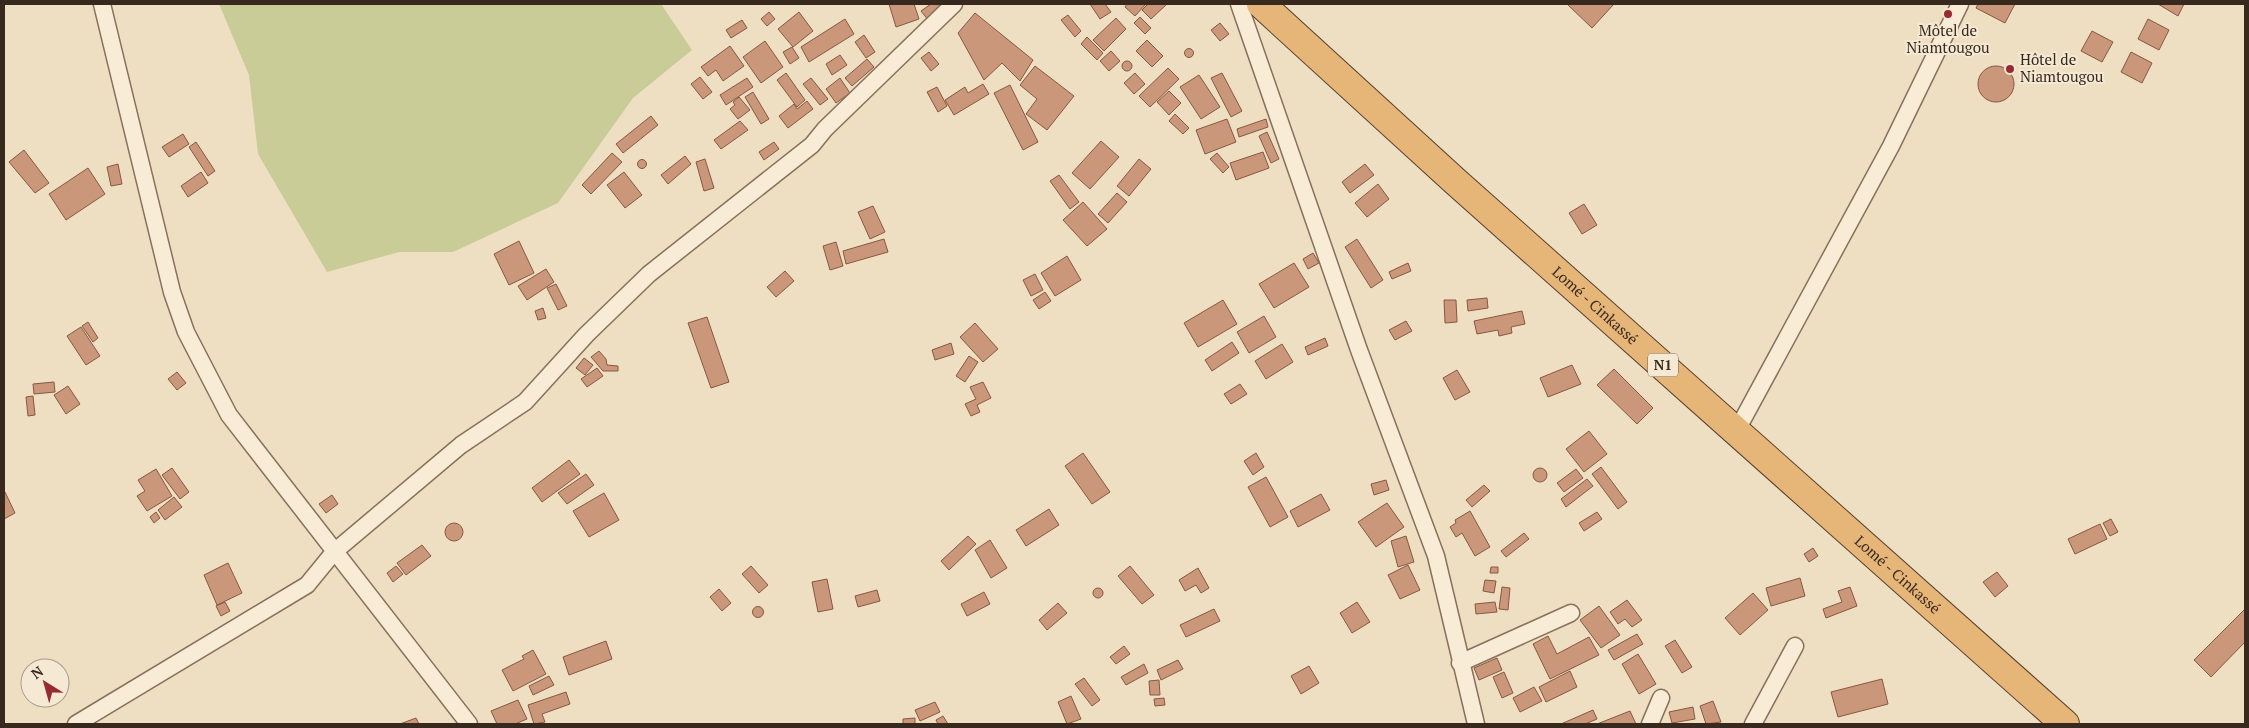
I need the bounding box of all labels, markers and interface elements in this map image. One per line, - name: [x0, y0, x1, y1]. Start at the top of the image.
- marker: Môtel de Niamtougou: [1942, 8, 1954, 20]
- place label: Môtel de Niamtougou: [1906, 20, 1990, 57]
- place label: Hôtel de Niamtougou: [2020, 49, 2104, 86]
- marker: Hôtel de Niamtougou: [2004, 63, 2016, 75]
- street label: Lomé - Cinkassé: [1548, 261, 1643, 348]
- road number: N1: [1648, 354, 1678, 376]
- street label: Lomé - Cinkassé: [1851, 531, 1945, 618]
- north arrow: [20, 658, 70, 708]
- text: N: [27, 661, 47, 683]

